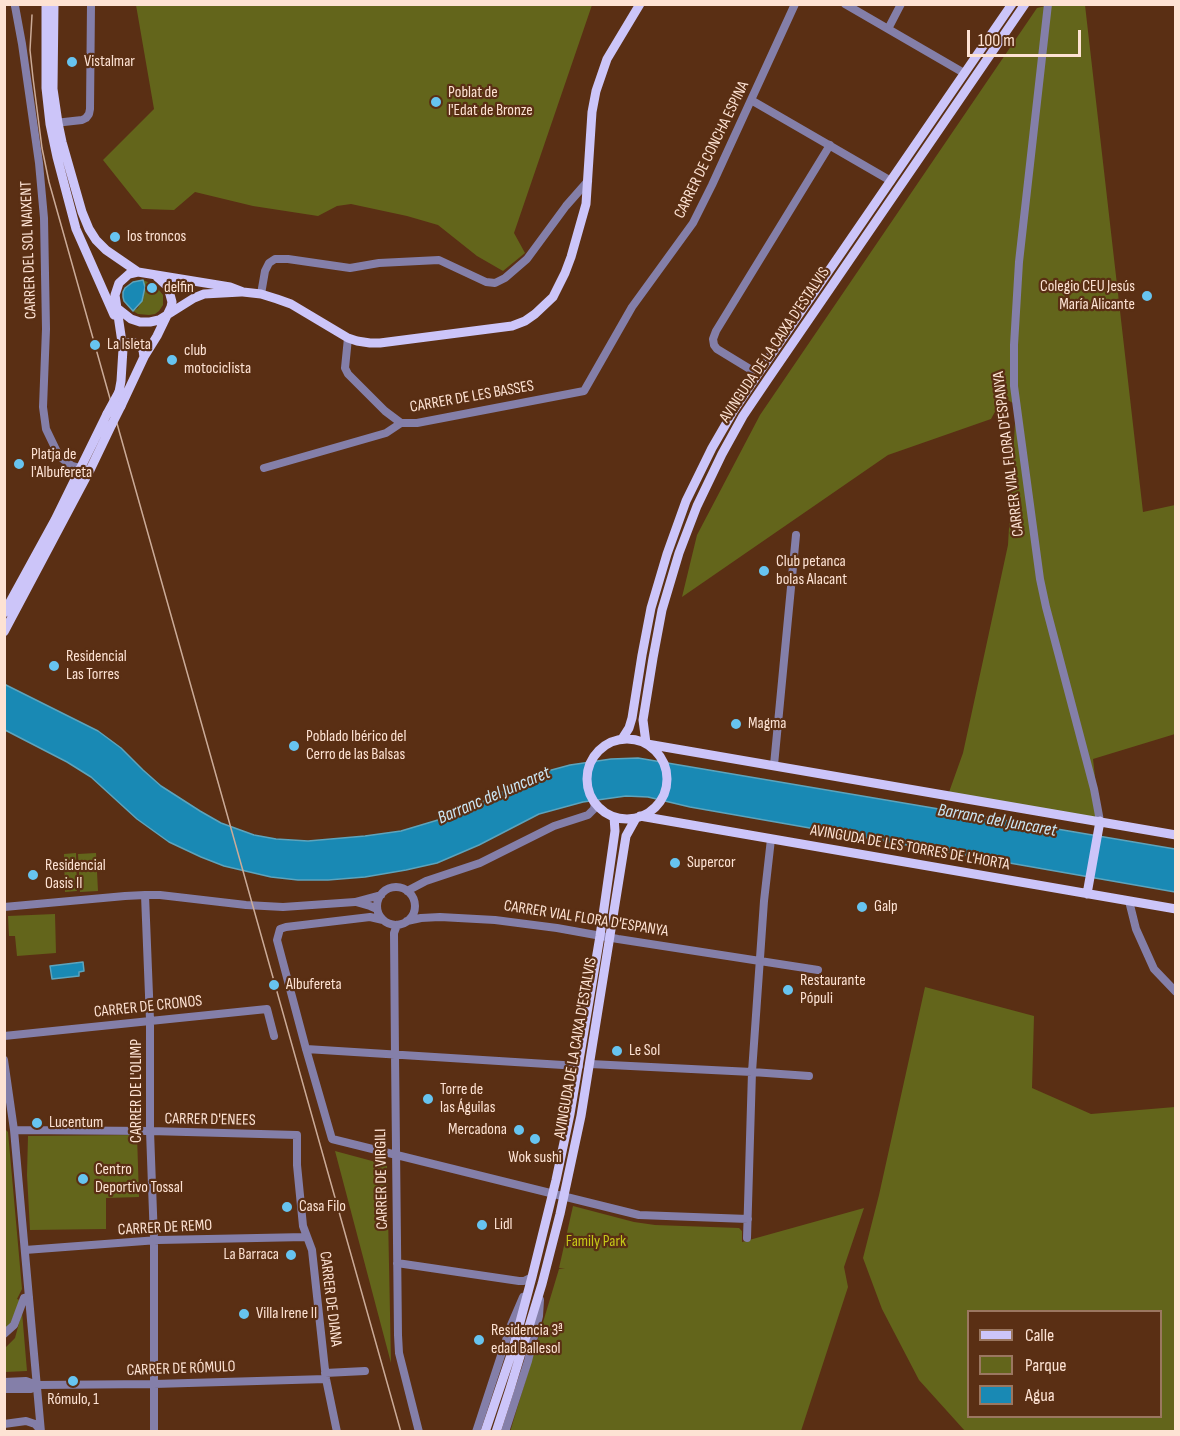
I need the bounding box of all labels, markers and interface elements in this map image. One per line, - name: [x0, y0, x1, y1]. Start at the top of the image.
- scale bar: [970, 18, 1084, 56]
- text: 100 m: [978, 30, 1015, 51]
- place label: Vistalmar: [84, 52, 135, 72]
- marker: Vistalmar: [65, 55, 79, 69]
- street label: CARRER DE CONCHA ESPINA: [670, 78, 754, 222]
- place label: Poblat de l'Edat de Bronze: [448, 83, 533, 121]
- marker: Poblat de l'Edat de Bronze: [429, 95, 443, 109]
- street label: CARRER DEL SOL NAIXENT: [17, 181, 41, 319]
- place label: los troncos: [127, 227, 186, 247]
- marker: los troncos: [108, 230, 122, 244]
- street label: AVINGUDA DE LA CAIXA D'ESTALVIS: [716, 264, 834, 426]
- place label: Colegio CEU Jesús María Alicante: [1040, 277, 1135, 315]
- place label: delfin: [164, 278, 194, 298]
- marker: delfin: [145, 281, 159, 295]
- marker: Colegio CEU Jesús María Alicante: [1140, 289, 1154, 303]
- place label: La Isleta: [107, 335, 151, 355]
- marker: La Isleta: [88, 338, 102, 352]
- place label: club motociclista: [184, 341, 251, 379]
- marker: club motociclista: [165, 353, 179, 367]
- street label: CARRER VIAL FLORA D'ESPANYA: [989, 370, 1029, 538]
- street label: CARRER DE LES BASSES: [408, 377, 536, 417]
- place label: Platja de l'Albufereta: [31, 445, 92, 483]
- marker: Platja de l'Albufereta: [12, 457, 26, 471]
- place label: Club petanca bolas Alacant: [776, 552, 847, 590]
- marker: Club petanca bolas Alacant: [757, 564, 771, 578]
- place label: Residencial Las Torres: [66, 647, 127, 685]
- marker: Residencial Las Torres: [47, 659, 61, 673]
- place label: Magma: [748, 714, 786, 734]
- marker: Magma: [729, 717, 743, 731]
- place label: Poblado Ibérico del Cerro de las Balsas: [306, 727, 406, 765]
- marker: Poblado Ibérico del Cerro de las Balsas: [287, 739, 301, 753]
- water label: Barranc del Juncaret: [434, 763, 554, 829]
- water label: Barranc del Juncaret: [936, 800, 1058, 842]
- street label: AVINGUDA DE LES TORRES DE L'HORTA: [809, 821, 1011, 875]
- place label: Supercor: [687, 853, 735, 873]
- place label: Residencial Oasis II: [45, 856, 106, 894]
- marker: Supercor: [668, 856, 682, 870]
- marker: Residencial Oasis II: [26, 868, 40, 882]
- street label: CARRER VIAL FLORA D'ESPANYA: [502, 897, 670, 941]
- place label: Galp: [874, 897, 898, 917]
- marker: Galp: [855, 900, 869, 914]
- street label: AVINGUDA DE LA CAIXA D'ESTALVIS: [551, 956, 601, 1140]
- place label: Restaurante Pópuli: [800, 971, 866, 1009]
- place label: Albufereta: [286, 975, 342, 995]
- marker: Albufereta: [267, 978, 281, 992]
- marker: Restaurante Pópuli: [781, 983, 795, 997]
- street label: CARRER DE CRONOS: [93, 992, 203, 1022]
- street label: CARRER DE L'OLIMP: [127, 1039, 147, 1143]
- place label: Le Sol: [629, 1041, 660, 1061]
- marker: Le Sol: [610, 1044, 624, 1058]
- place label: Torre de las Águilas: [440, 1080, 495, 1118]
- marker: Torre de las Águilas: [421, 1092, 435, 1106]
- street label: CARRER D'ENEES: [164, 1110, 256, 1130]
- place label: Lucentum: [49, 1113, 103, 1133]
- marker: Lucentum: [30, 1116, 44, 1130]
- place label: Mercadona: [448, 1120, 507, 1140]
- marker: Mercadona: [512, 1123, 526, 1137]
- street label: CARRER DE VIRGILI: [372, 1128, 392, 1230]
- marker: Wok sushi: [528, 1132, 542, 1146]
- place label: Wok sushi: [508, 1148, 562, 1168]
- place label: Centro Deportivo Tossal: [95, 1160, 183, 1198]
- marker: Centro Deportivo Tossal: [76, 1172, 90, 1186]
- place label: Casa Filo: [299, 1197, 346, 1217]
- marker: Casa Filo: [280, 1200, 294, 1214]
- place label: Lidl: [494, 1215, 513, 1235]
- street label: CARRER DE REMO: [117, 1216, 213, 1240]
- marker: Lidl: [475, 1218, 489, 1232]
- park label: Family Park: [566, 1232, 626, 1252]
- place label: La Barraca: [224, 1245, 279, 1265]
- marker: La Barraca: [284, 1248, 298, 1262]
- street label: CARRER DE DIANA: [315, 1250, 345, 1348]
- place label: Villa Irene II: [256, 1304, 317, 1324]
- marker: Villa Irene II: [237, 1307, 251, 1321]
- legend: [967, 1310, 1162, 1418]
- place label: Residencia 3ª edad Ballesol: [491, 1321, 563, 1359]
- text: Calle: [1025, 1325, 1054, 1346]
- marker: Residencia 3ª edad Ballesol: [472, 1333, 486, 1347]
- text: Parque: [1025, 1355, 1066, 1376]
- street label: CARRER DE RÓMULO: [126, 1358, 236, 1380]
- marker: Rómulo, 1: [66, 1374, 80, 1388]
- text: Agua: [1025, 1385, 1055, 1406]
- place label: Rómulo, 1: [47, 1390, 99, 1410]

